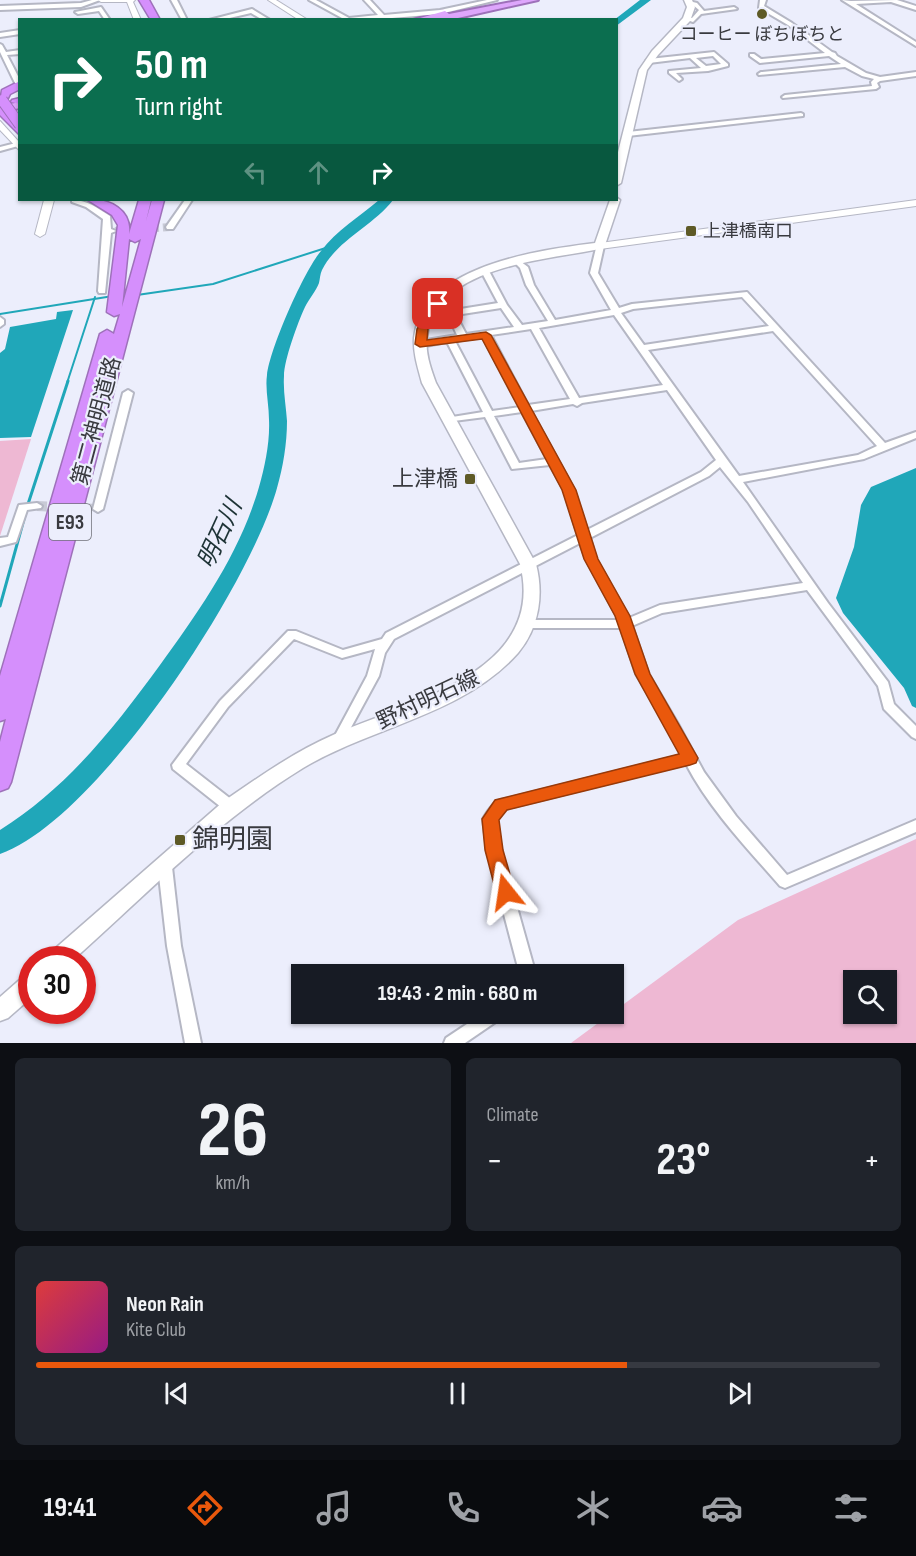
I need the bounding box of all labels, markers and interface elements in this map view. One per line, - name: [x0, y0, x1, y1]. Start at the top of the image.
- marker: コーヒー ぼちぼちと: [755, 7, 769, 21]
- place label: コーヒー ぼちぼちと: [680, 24, 844, 45]
- text: 50 m: [135, 40, 208, 91]
- icon: right: [36, 42, 114, 120]
- text: Turn right: [135, 91, 222, 123]
- icon: left: [239, 156, 272, 189]
- icon: ahead: [302, 156, 335, 189]
- icon: right: [365, 156, 398, 189]
- place label: 上津橋南口: [703, 221, 793, 242]
- marker: 上津橋南口: [684, 224, 698, 238]
- pin: [412, 278, 463, 329]
- icon: arrive: [421, 287, 454, 320]
- street label: 第二神明道路: [67, 354, 127, 488]
- place label: 上津橋: [392, 466, 458, 493]
- marker: 上津橋: [463, 472, 477, 486]
- water label: 明石川: [192, 493, 250, 573]
- road number: E93: [49, 504, 91, 540]
- street label: 野村明石線: [372, 665, 484, 735]
- place label: 錦明園: [192, 824, 273, 856]
- marker: 錦明園: [173, 833, 187, 847]
- position arrow: [474, 860, 538, 924]
- speed limit sign: 30: [18, 946, 96, 1024]
- map controls: [843, 970, 897, 1024]
- button: search: [843, 970, 897, 1024]
- text: 19:43 · 2 min · 680 m: [378, 980, 537, 1007]
- text: 26: [197, 1085, 268, 1178]
- text: Climate: [487, 1103, 539, 1127]
- text: 23°: [656, 1133, 710, 1188]
- text: −: [487, 1141, 503, 1181]
- text: +: [864, 1141, 880, 1181]
- text: km/h: [215, 1171, 250, 1195]
- text: Neon Rain: [126, 1291, 204, 1318]
- text: Kite Club: [126, 1318, 186, 1342]
- icon: previous: [160, 1377, 193, 1410]
- icon: pause: [441, 1377, 474, 1410]
- icon: next: [723, 1377, 756, 1410]
- icon: directions: [184, 1487, 226, 1529]
- icon: music: [313, 1487, 355, 1529]
- icon: phone: [442, 1487, 484, 1529]
- icon: climate: [572, 1487, 614, 1529]
- icon: car: [701, 1487, 743, 1529]
- icon: filters: [830, 1487, 872, 1529]
- text: 19:41: [44, 1492, 96, 1524]

